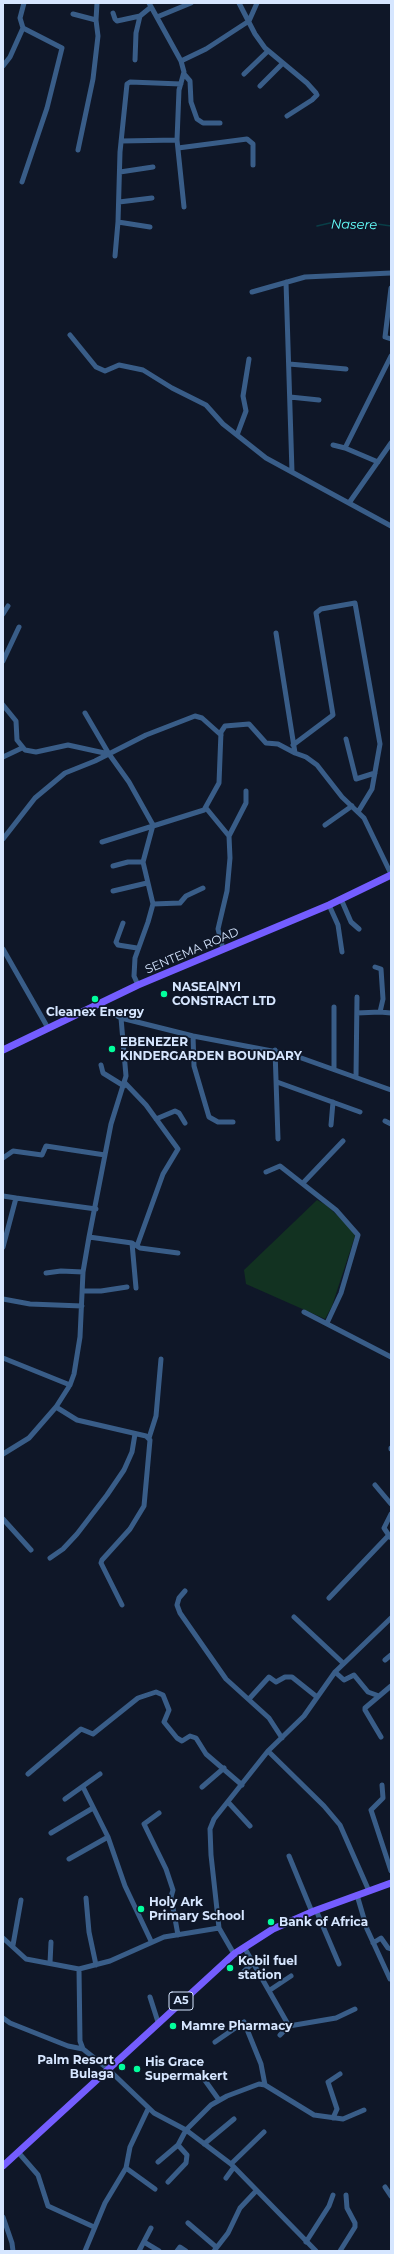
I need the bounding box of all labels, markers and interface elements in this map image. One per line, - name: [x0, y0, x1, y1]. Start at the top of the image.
- water label: Nasere: [331, 217, 377, 233]
- street label: SENTEMA ROAD: [143, 925, 241, 977]
- place label: NASEA|NYI CONSTRACT LTD: [172, 980, 276, 1008]
- marker: NASEA|NYI CONSTRACT LTD: [159, 989, 169, 999]
- marker: Cleanex Energy: [90, 994, 100, 1004]
- place label: Cleanex Energy: [46, 1005, 144, 1019]
- place label: EBENEZER KINDERGARDEN BOUNDARY: [120, 1035, 302, 1063]
- marker: EBENEZER KINDERGARDEN BOUNDARY: [107, 1044, 117, 1054]
- place label: Holy Ark Primary School: [149, 1895, 245, 1923]
- marker: Holy Ark Primary School: [136, 1904, 146, 1914]
- place label: Bank of Africa: [279, 1915, 368, 1929]
- marker: Bank of Africa: [266, 1917, 276, 1927]
- place label: Kobil fuel station: [238, 1954, 297, 1982]
- marker: Kobil fuel station: [225, 1963, 235, 1973]
- road number: A5: [169, 1992, 193, 2010]
- place label: Mamre Pharmacy: [181, 2019, 292, 2033]
- marker: Mamre Pharmacy: [168, 2021, 178, 2031]
- place label: Palm Resort Bulaga: [37, 2053, 114, 2081]
- place label: His Grace Supermakert: [145, 2055, 228, 2083]
- marker: Palm Resort Bulaga: [117, 2062, 127, 2072]
- marker: His Grace Supermakert: [132, 2064, 142, 2074]

